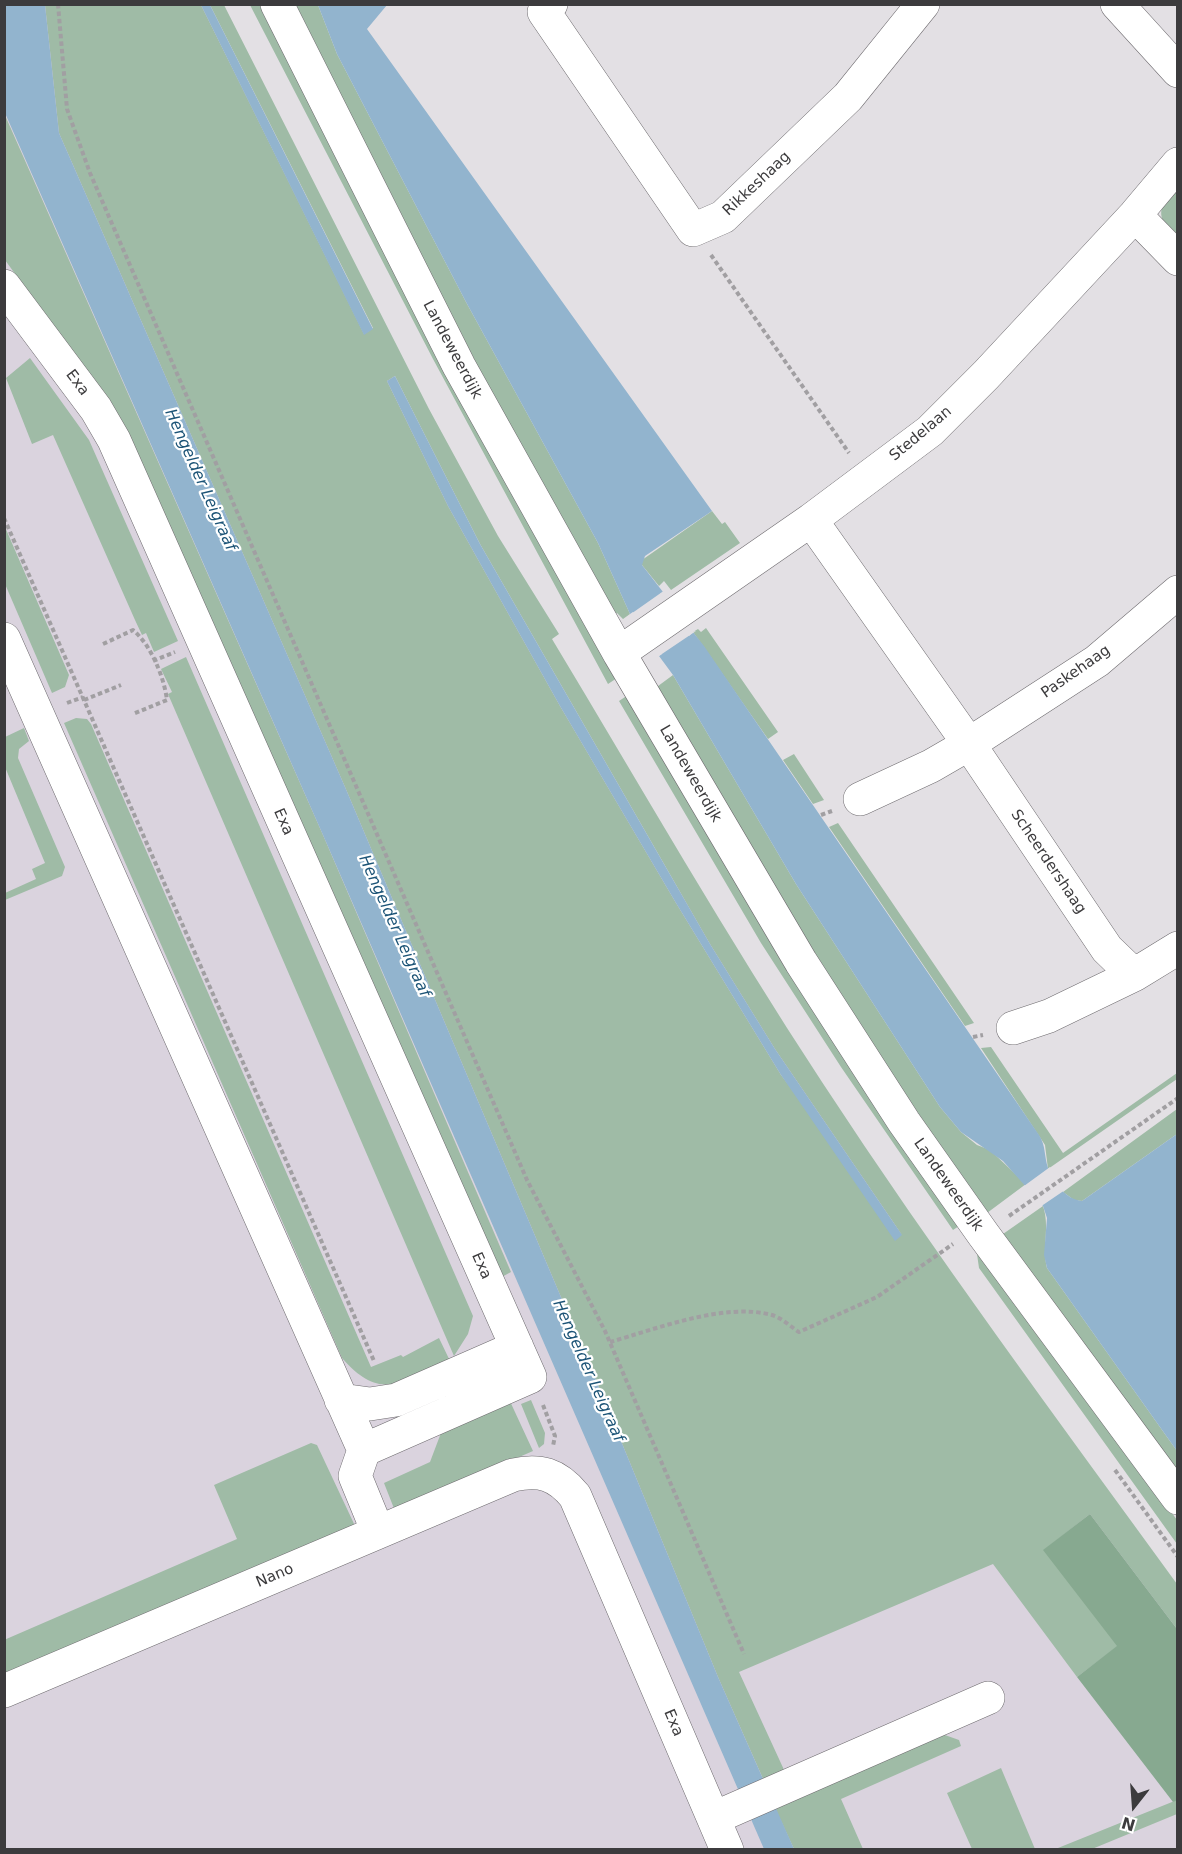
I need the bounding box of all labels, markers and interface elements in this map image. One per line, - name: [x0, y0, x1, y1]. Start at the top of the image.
- street label: Rikkeshaag: [719, 148, 795, 220]
- street label: Landeweerdijk: [418, 298, 486, 402]
- street label: Exa: [62, 367, 92, 399]
- street label: Stedelaan: [886, 403, 956, 465]
- water label: Hengelder Leigraaf: [160, 406, 240, 554]
- street label: Paskehaag: [1038, 642, 1114, 702]
- street label: Landeweerdijk: [655, 722, 725, 826]
- street label: Exa: [269, 806, 297, 838]
- street label: Scheerdershaag: [1006, 806, 1090, 918]
- water label: Hengelder Leigraaf: [354, 852, 434, 1000]
- street label: Landeweerdijk: [909, 1135, 987, 1235]
- street label: Exa: [467, 1250, 495, 1282]
- water label: Hengelder Leigraaf: [548, 1297, 628, 1445]
- street label: Nano: [253, 1560, 297, 1592]
- street label: Exa: [659, 1707, 687, 1739]
- north arrow: [1104, 1776, 1164, 1836]
- text: N: [1119, 1813, 1138, 1835]

